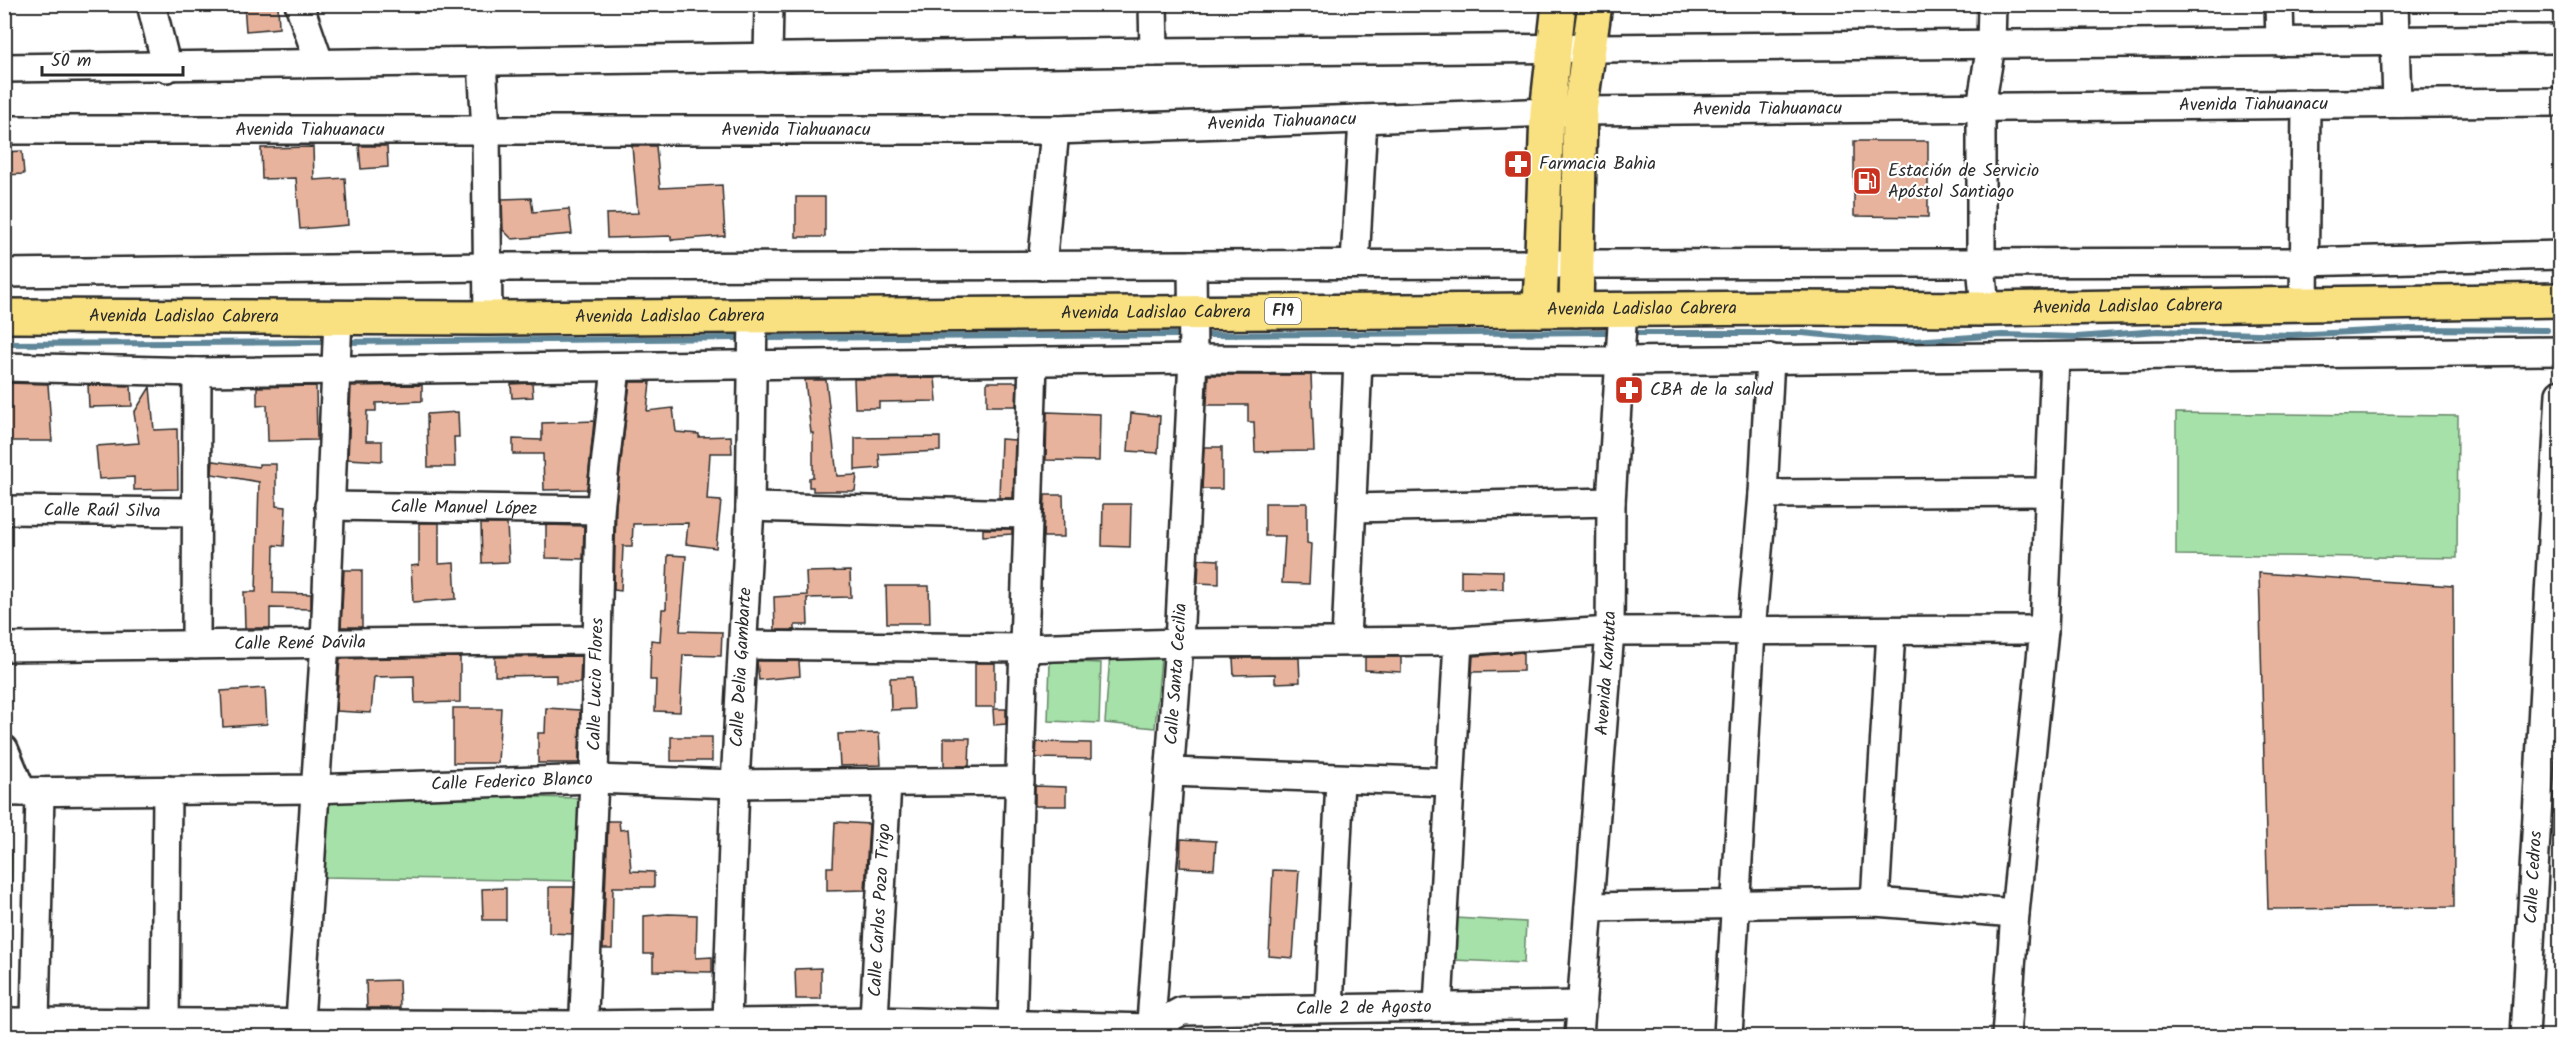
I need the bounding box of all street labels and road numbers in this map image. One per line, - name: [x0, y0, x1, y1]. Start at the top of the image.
- street label: Avenida Tiahuanacu: [2179, 90, 2329, 120]
- street label: Avenida Tiahuanacu: [1693, 94, 1843, 124]
- street label: Avenida Tiahuanacu: [1207, 105, 1357, 139]
- street label: Avenida Tiahuanacu: [235, 116, 385, 145]
- street label: Avenida Tiahuanacu: [721, 116, 871, 145]
- street label: Avenida Ladislao Cabrera: [2033, 291, 2223, 323]
- street label: Avenida Ladislao Cabrera: [1547, 294, 1737, 324]
- street label: Avenida Ladislao Cabrera: [1061, 298, 1251, 328]
- road number: F19: [1265, 298, 1301, 324]
- street label: Avenida Ladislao Cabrera: [575, 301, 765, 332]
- street label: Avenida Ladislao Cabrera: [89, 302, 279, 332]
- street label: Calle Manuel López: [390, 492, 538, 524]
- street label: Calle Raúl Silva: [43, 496, 161, 526]
- street label: Calle Delia Gambarte: [723, 586, 760, 748]
- street label: Calle Santa Cecilia: [1157, 602, 1195, 746]
- street label: Avenida Kantuta: [1588, 611, 1625, 736]
- street label: Calle Lucio Flores: [580, 617, 612, 751]
- street label: Calle René Dávila: [234, 628, 366, 659]
- street label: Calle Federico Blanco: [430, 765, 593, 799]
- street label: Calle Carlos Pozo Trigo: [861, 823, 899, 998]
- street label: Calle Cedros: [2517, 830, 2551, 925]
- street label: Calle 2 de Agosto: [1296, 993, 1432, 1024]

